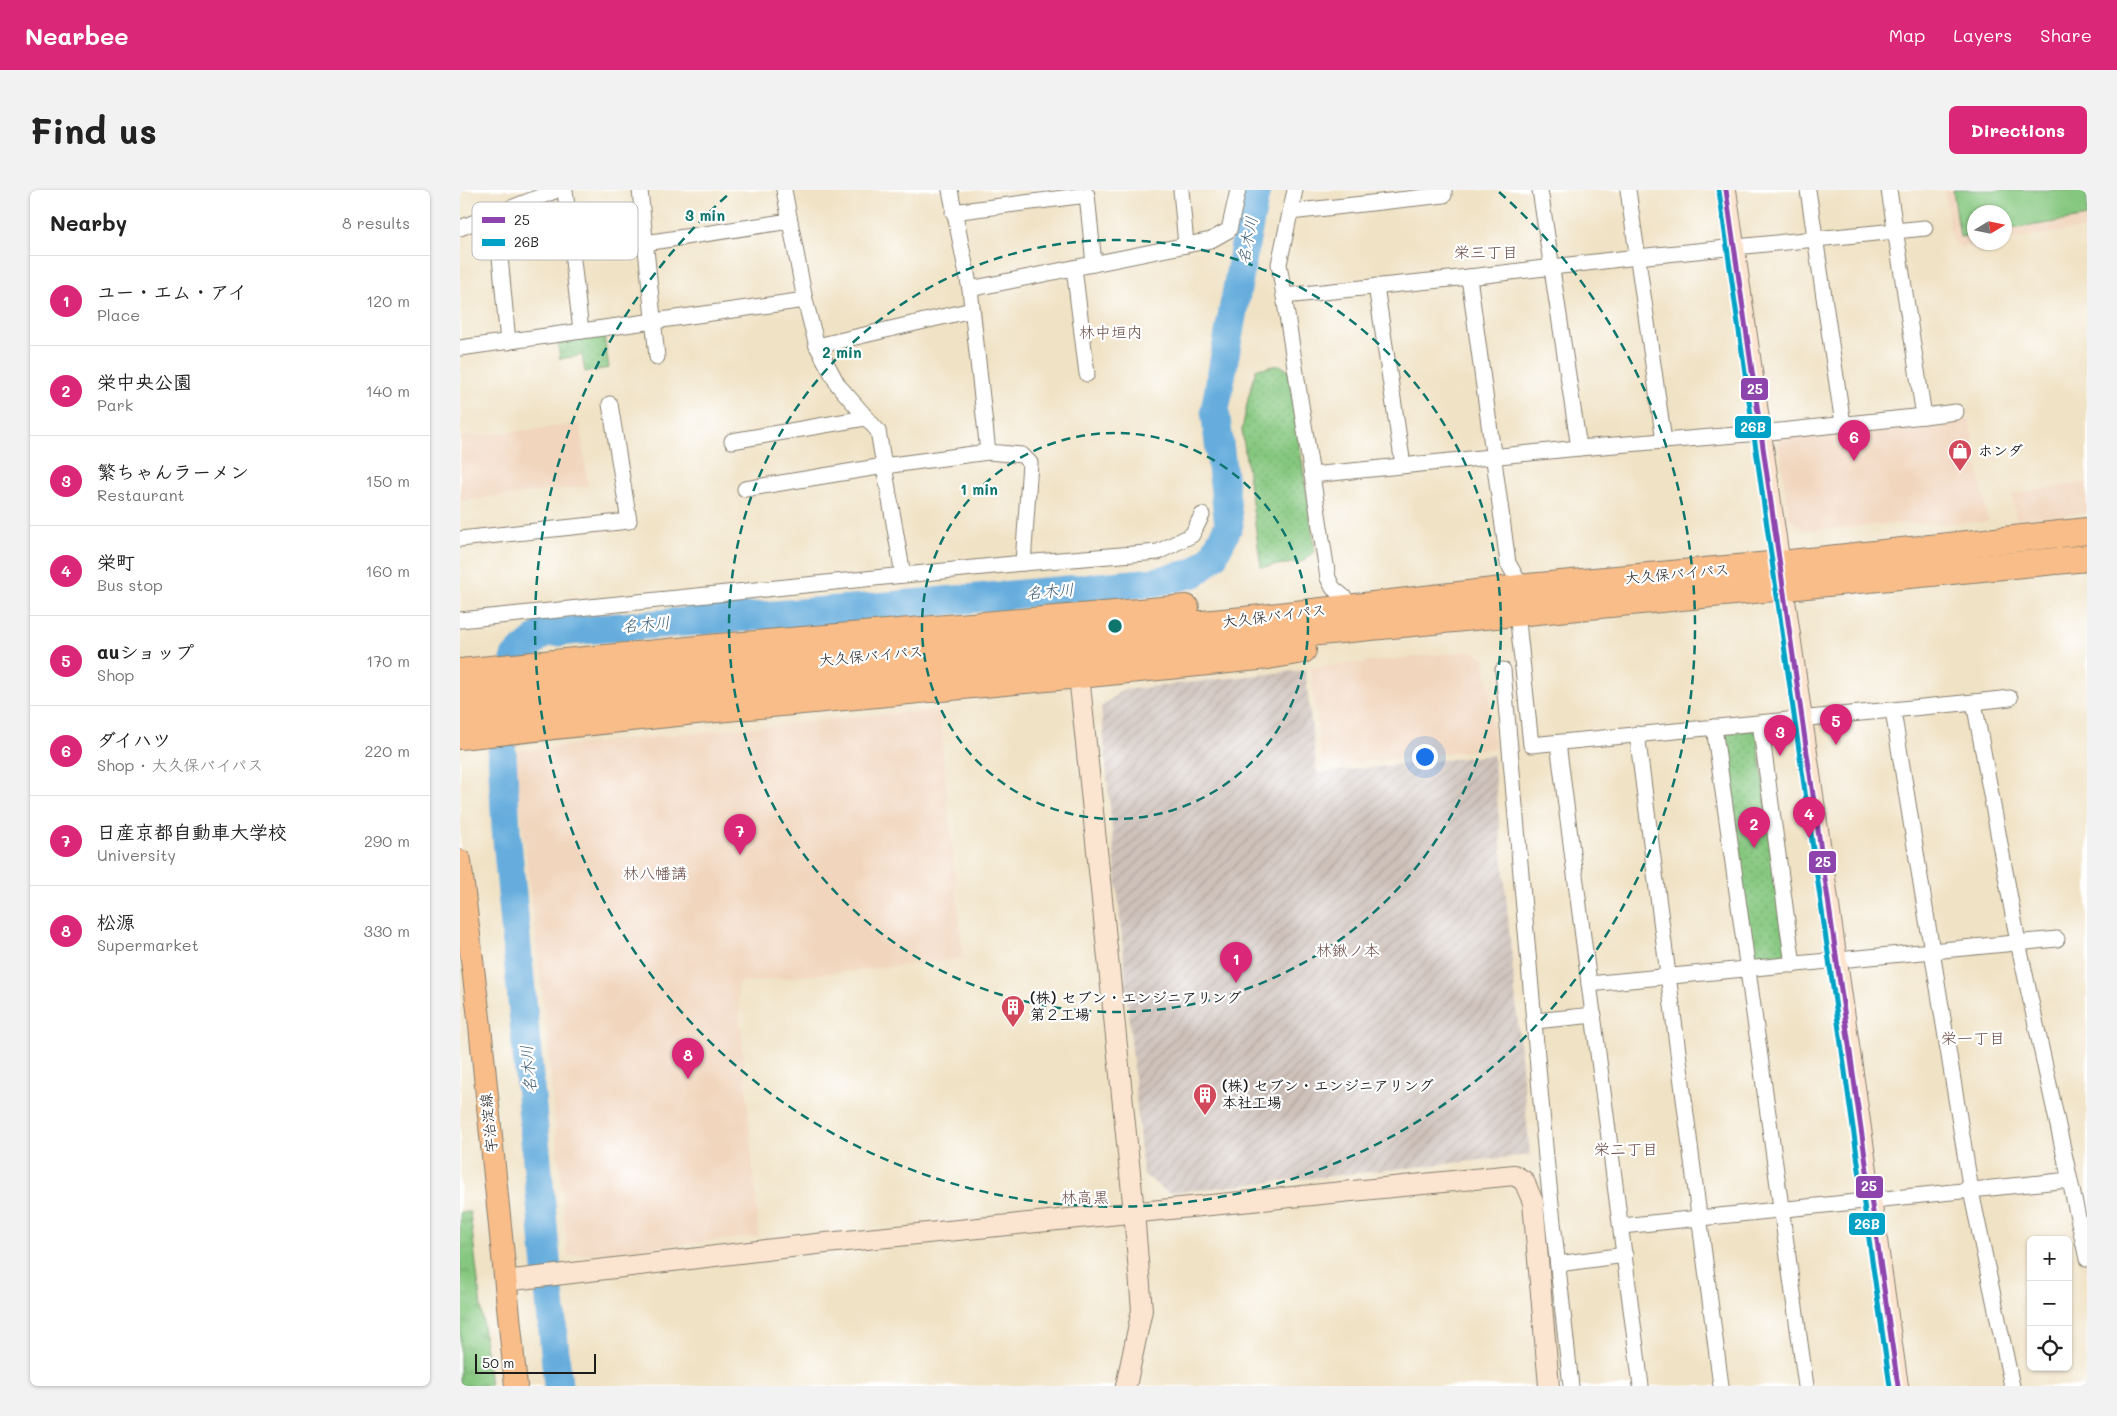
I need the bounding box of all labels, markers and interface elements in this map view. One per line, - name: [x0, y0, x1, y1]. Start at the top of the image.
- text: Nearbee: [25, 20, 129, 51]
- text: Map: [1889, 23, 1925, 47]
- text: Layers: [1953, 23, 2012, 47]
- text: Share: [2040, 23, 2092, 47]
- button: Directions: [1949, 106, 2087, 154]
- text: Find us: [30, 107, 157, 153]
- legend: [472, 202, 638, 260]
- text: 3 min: [685, 205, 725, 225]
- north arrow: [1967, 205, 2012, 250]
- text: Nearby: [50, 209, 127, 236]
- text: 25: [514, 210, 530, 229]
- text: 8 results: [342, 212, 410, 233]
- water label: 名木川: [1232, 214, 1261, 265]
- text: 26B: [514, 232, 539, 251]
- district label: 栄三丁目: [1454, 241, 1518, 262]
- text: ユー・エム・アイ: [97, 279, 247, 304]
- text: 1: [62, 290, 70, 311]
- text: 120 m: [366, 290, 410, 311]
- text: Place: [97, 304, 140, 325]
- district label: 林中垣内: [1079, 321, 1143, 342]
- text: 2 min: [822, 342, 862, 362]
- text: 栄中央公園: [97, 369, 192, 394]
- line badge: 25: [1740, 377, 1769, 401]
- text: 25: [1747, 379, 1763, 398]
- text: 2: [62, 380, 70, 401]
- text: 140 m: [366, 380, 410, 401]
- text: Park: [97, 394, 133, 415]
- line badge: 26B: [1734, 415, 1772, 439]
- text: 26B: [1740, 417, 1766, 436]
- pin: 6: [1838, 420, 1870, 461]
- shop icon: ホンダ: [1947, 438, 1973, 472]
- place label: ホンダ: [1978, 440, 2023, 460]
- text: 繁ちゃんラーメン: [97, 459, 249, 484]
- text: 3: [61, 470, 71, 491]
- text: 150 m: [366, 470, 410, 491]
- text: 1 min: [960, 479, 998, 499]
- text: Restaurant: [97, 484, 185, 505]
- text: 栄町: [97, 549, 135, 574]
- street label: 大久保バイパス: [1624, 558, 1730, 588]
- text: 4: [61, 560, 71, 581]
- text: 160 m: [365, 560, 410, 581]
- text: Bus stop: [97, 574, 163, 595]
- water label: 名木川: [1025, 578, 1075, 603]
- street label: 大久保バイパス: [1221, 599, 1327, 631]
- water label: 名木川: [621, 611, 671, 636]
- centre of rings: [1106, 617, 1124, 635]
- text: auショップ: [97, 639, 194, 664]
- street label: 大久保バイパス: [818, 640, 924, 670]
- text: 5: [61, 650, 71, 671]
- text: 170 m: [366, 650, 410, 671]
- text: Shop: [97, 664, 134, 685]
- pin: 5: [1820, 704, 1852, 745]
- pin: 3: [1764, 715, 1796, 756]
- text: ダイハツ: [97, 727, 171, 752]
- text: 6: [61, 740, 71, 761]
- text: 220 m: [364, 740, 410, 761]
- your location: [1412, 744, 1438, 770]
- text: Shop · 大久保バイパス: [97, 754, 263, 775]
- pin: 4: [1793, 797, 1825, 838]
- pin: 2: [1738, 807, 1770, 848]
- pin: 7: [724, 814, 756, 855]
- text: 日産京都自動車大学校: [97, 819, 287, 844]
- text: 7: [62, 830, 70, 851]
- text: 290 m: [364, 830, 410, 851]
- text: University: [97, 844, 176, 865]
- line badge: 25: [1808, 850, 1837, 874]
- text: 25: [1815, 852, 1831, 871]
- district label: 林八幡講: [623, 862, 687, 883]
- text: 松源: [97, 909, 135, 934]
- text: 8: [61, 920, 71, 941]
- text: 330 m: [364, 920, 410, 941]
- text: Supermarket: [97, 934, 199, 955]
- district label: 林鍬ノ本: [1316, 939, 1380, 960]
- pin: 1: [1220, 942, 1252, 983]
- place label: (株) セブン・エンジニアリング 第２工場: [1030, 987, 1242, 1024]
- building icon: (株) セブン・エンジニアリング 第２工場: [1000, 994, 1026, 1028]
- district label: 栄一丁目: [1941, 1027, 2005, 1048]
- pin: 8: [672, 1038, 704, 1079]
- water label: 名木川: [515, 1044, 540, 1094]
- place label: (株) セブン・エンジニアリング 本社工場: [1222, 1075, 1434, 1112]
- building icon: (株) セブン・エンジニアリング 本社工場: [1192, 1082, 1218, 1116]
- street label: 宇治淀線: [475, 1092, 501, 1154]
- district label: 栄二丁目: [1594, 1138, 1658, 1159]
- line badge: 25: [1855, 1175, 1884, 1199]
- text: 25: [1861, 1176, 1877, 1195]
- district label: 林高黒: [1061, 1186, 1109, 1207]
- line badge: 26B: [1848, 1212, 1886, 1236]
- text: 26B: [1854, 1214, 1880, 1233]
- map controls: [2027, 1236, 2072, 1371]
- button: +: [2027, 1236, 2072, 1281]
- button: −: [2027, 1281, 2072, 1326]
- button: locate: [2027, 1326, 2072, 1371]
- scale bar: [475, 1351, 596, 1374]
- text: 50 m: [482, 1353, 514, 1372]

